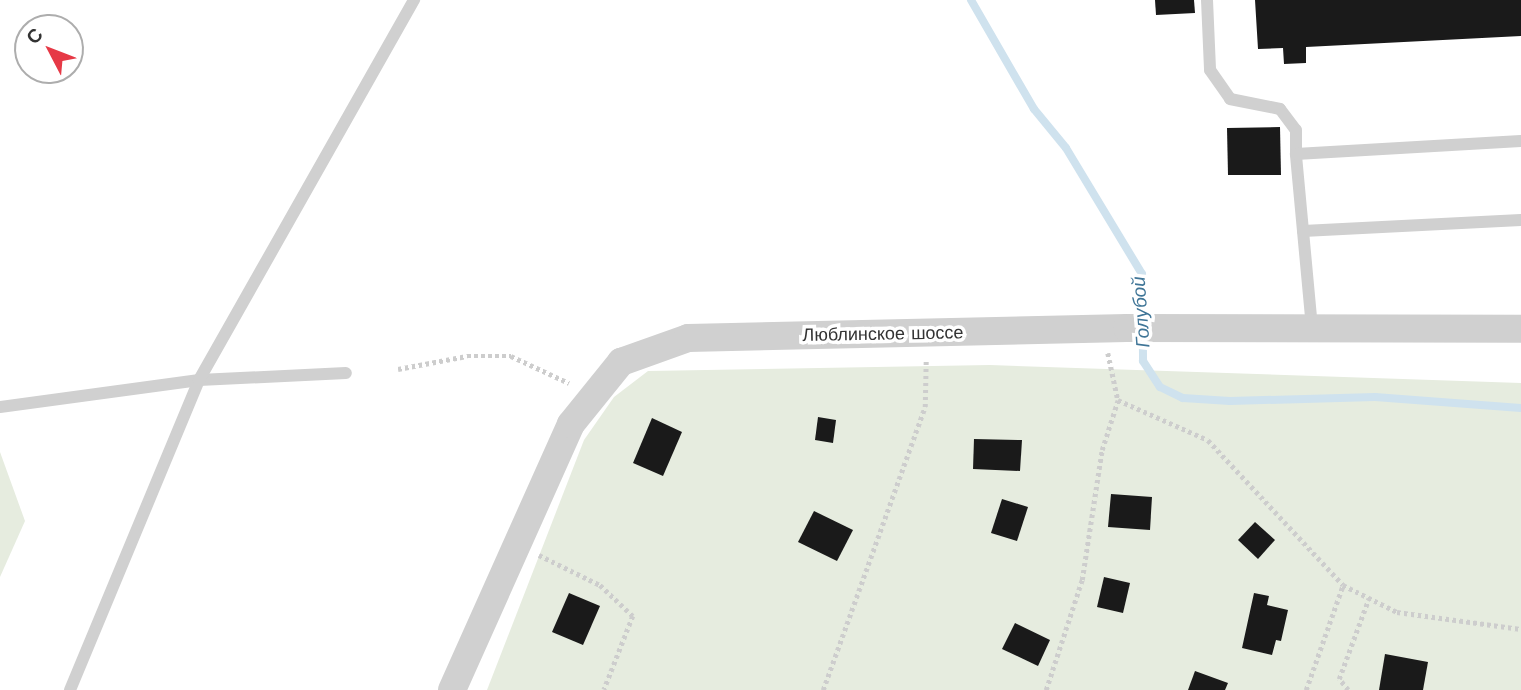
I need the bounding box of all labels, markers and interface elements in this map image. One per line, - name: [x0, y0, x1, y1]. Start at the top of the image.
- north arrow: [14, 14, 84, 84]
- text: С: [21, 23, 48, 49]
- water label: Голубой: [1127, 275, 1155, 349]
- street label: Люблинское шоссе: [802, 322, 964, 346]

